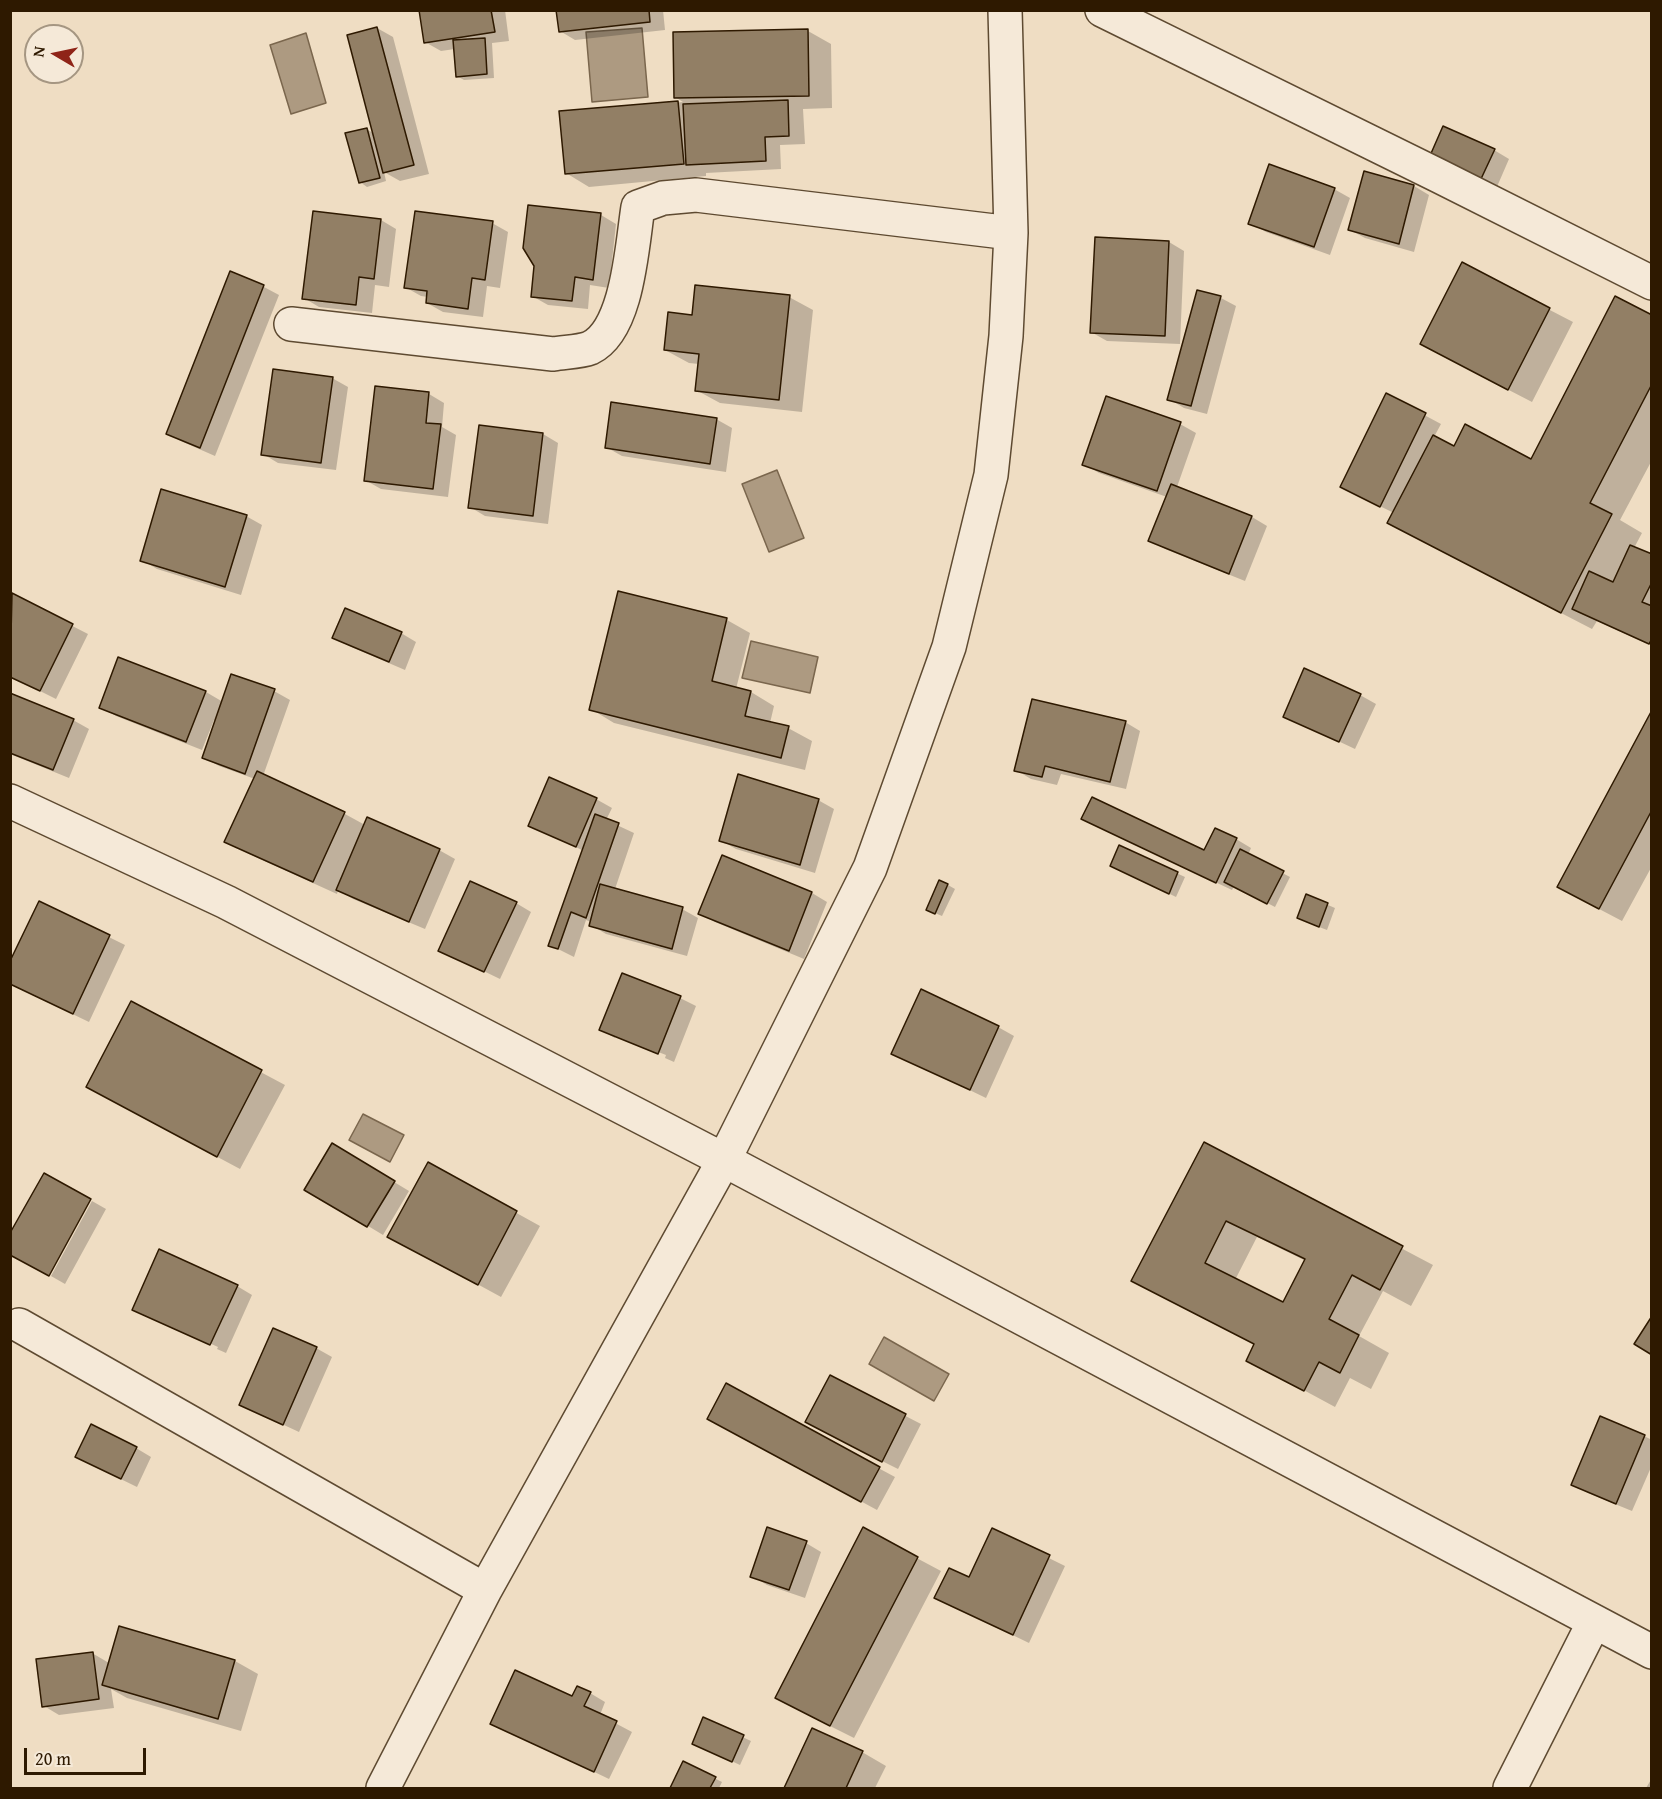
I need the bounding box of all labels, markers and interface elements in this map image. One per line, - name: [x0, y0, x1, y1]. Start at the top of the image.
- north arrow: [24, 24, 84, 84]
- text: N: [26, 44, 51, 59]
- scale bar: [27, 1736, 148, 1774]
- text: 20 m: [35, 1745, 71, 1772]

